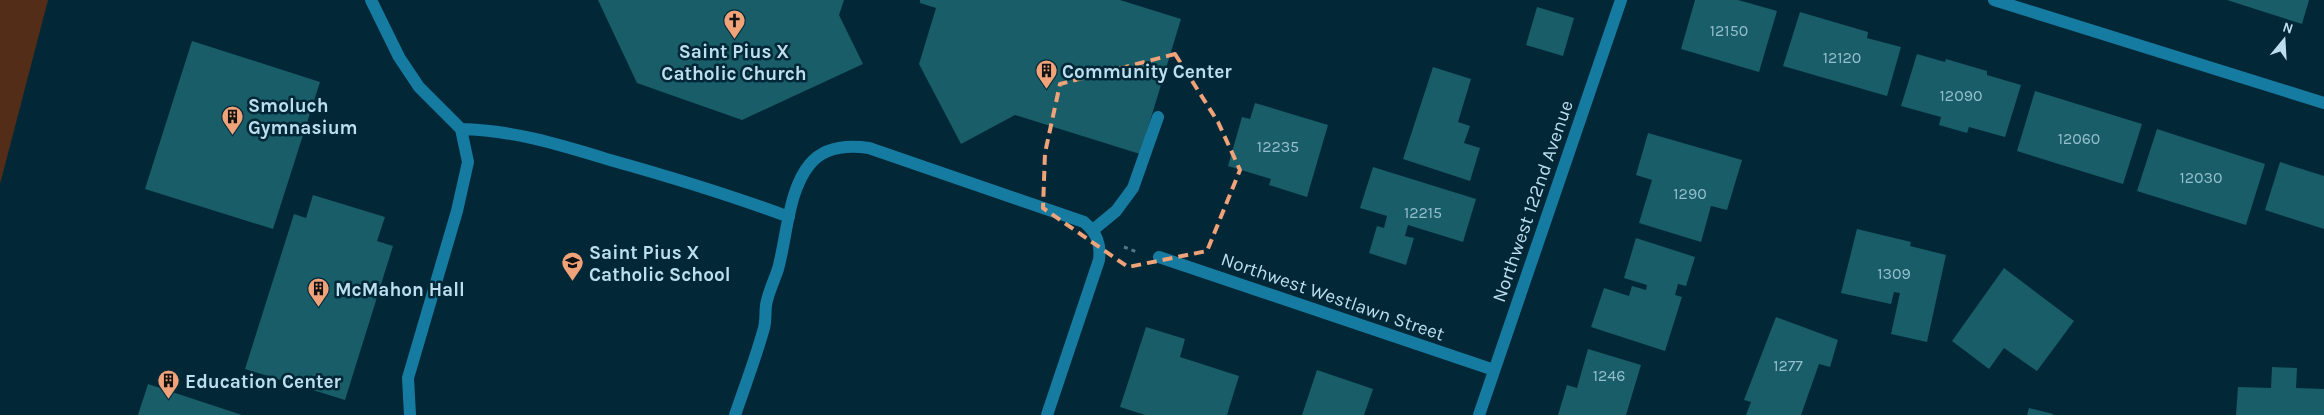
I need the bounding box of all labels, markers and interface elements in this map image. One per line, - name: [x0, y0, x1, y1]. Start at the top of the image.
- church icon: Saint Pius X Catholic Church: [722, 8, 746, 39]
- north arrow: [2259, 15, 2309, 65]
- text: N: [2280, 18, 2295, 38]
- house number: 12150: [1710, 21, 1748, 40]
- place label: Saint Pius X Catholic Church: [661, 41, 807, 85]
- house number: 12120: [1823, 48, 1861, 67]
- building icon: Community Center: [1034, 59, 1058, 90]
- place label: Community Center: [1062, 61, 1232, 83]
- house number: 12090: [1940, 86, 1982, 105]
- place label: Smoluch Gymnasium: [248, 95, 358, 139]
- street label: Northwest 122nd Avenue: [1488, 97, 1578, 305]
- building icon: Smoluch Gymnasium: [220, 104, 244, 135]
- house number: 12060: [2058, 129, 2100, 148]
- house number: 12235: [1257, 137, 1299, 156]
- house number: 12030: [2180, 168, 2223, 187]
- house number: 1290: [1673, 184, 1707, 203]
- house number: 12215: [1404, 203, 1442, 222]
- place label: Saint Pius X Catholic School: [589, 242, 730, 286]
- street label: Northwest Westlawn Street: [1218, 248, 1447, 346]
- school or university icon: Saint Pius X Catholic School: [561, 251, 585, 282]
- house number: 1309: [1877, 264, 1911, 283]
- building icon: McMahon Hall: [307, 277, 331, 308]
- place label: McMahon Hall: [335, 279, 465, 301]
- house number: 1277: [1773, 356, 1803, 375]
- house number: 1246: [1593, 366, 1625, 385]
- building icon: Education Center: [157, 369, 181, 400]
- place label: Education Center: [185, 371, 342, 393]

